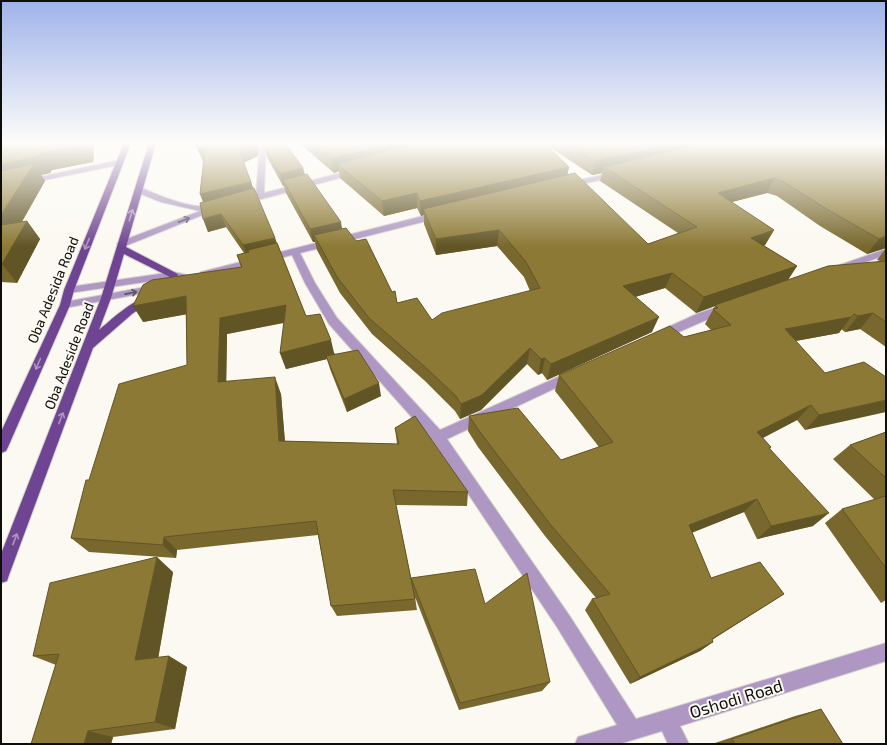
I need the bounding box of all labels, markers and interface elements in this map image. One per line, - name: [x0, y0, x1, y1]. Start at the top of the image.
- one-way arrow: [128, 209, 135, 222]
- one-way arrow: [178, 215, 190, 223]
- street label: Oba Adesida Road: [23, 234, 82, 346]
- one-way arrow: [83, 238, 90, 250]
- one-way arrow: [124, 289, 137, 297]
- street label: Oba Adeside Road: [40, 300, 97, 412]
- one-way arrow: [34, 358, 41, 370]
- one-way arrow: [58, 412, 66, 424]
- one-way arrow: [11, 533, 19, 545]
- street label: Oshodi Road: [687, 674, 785, 722]

